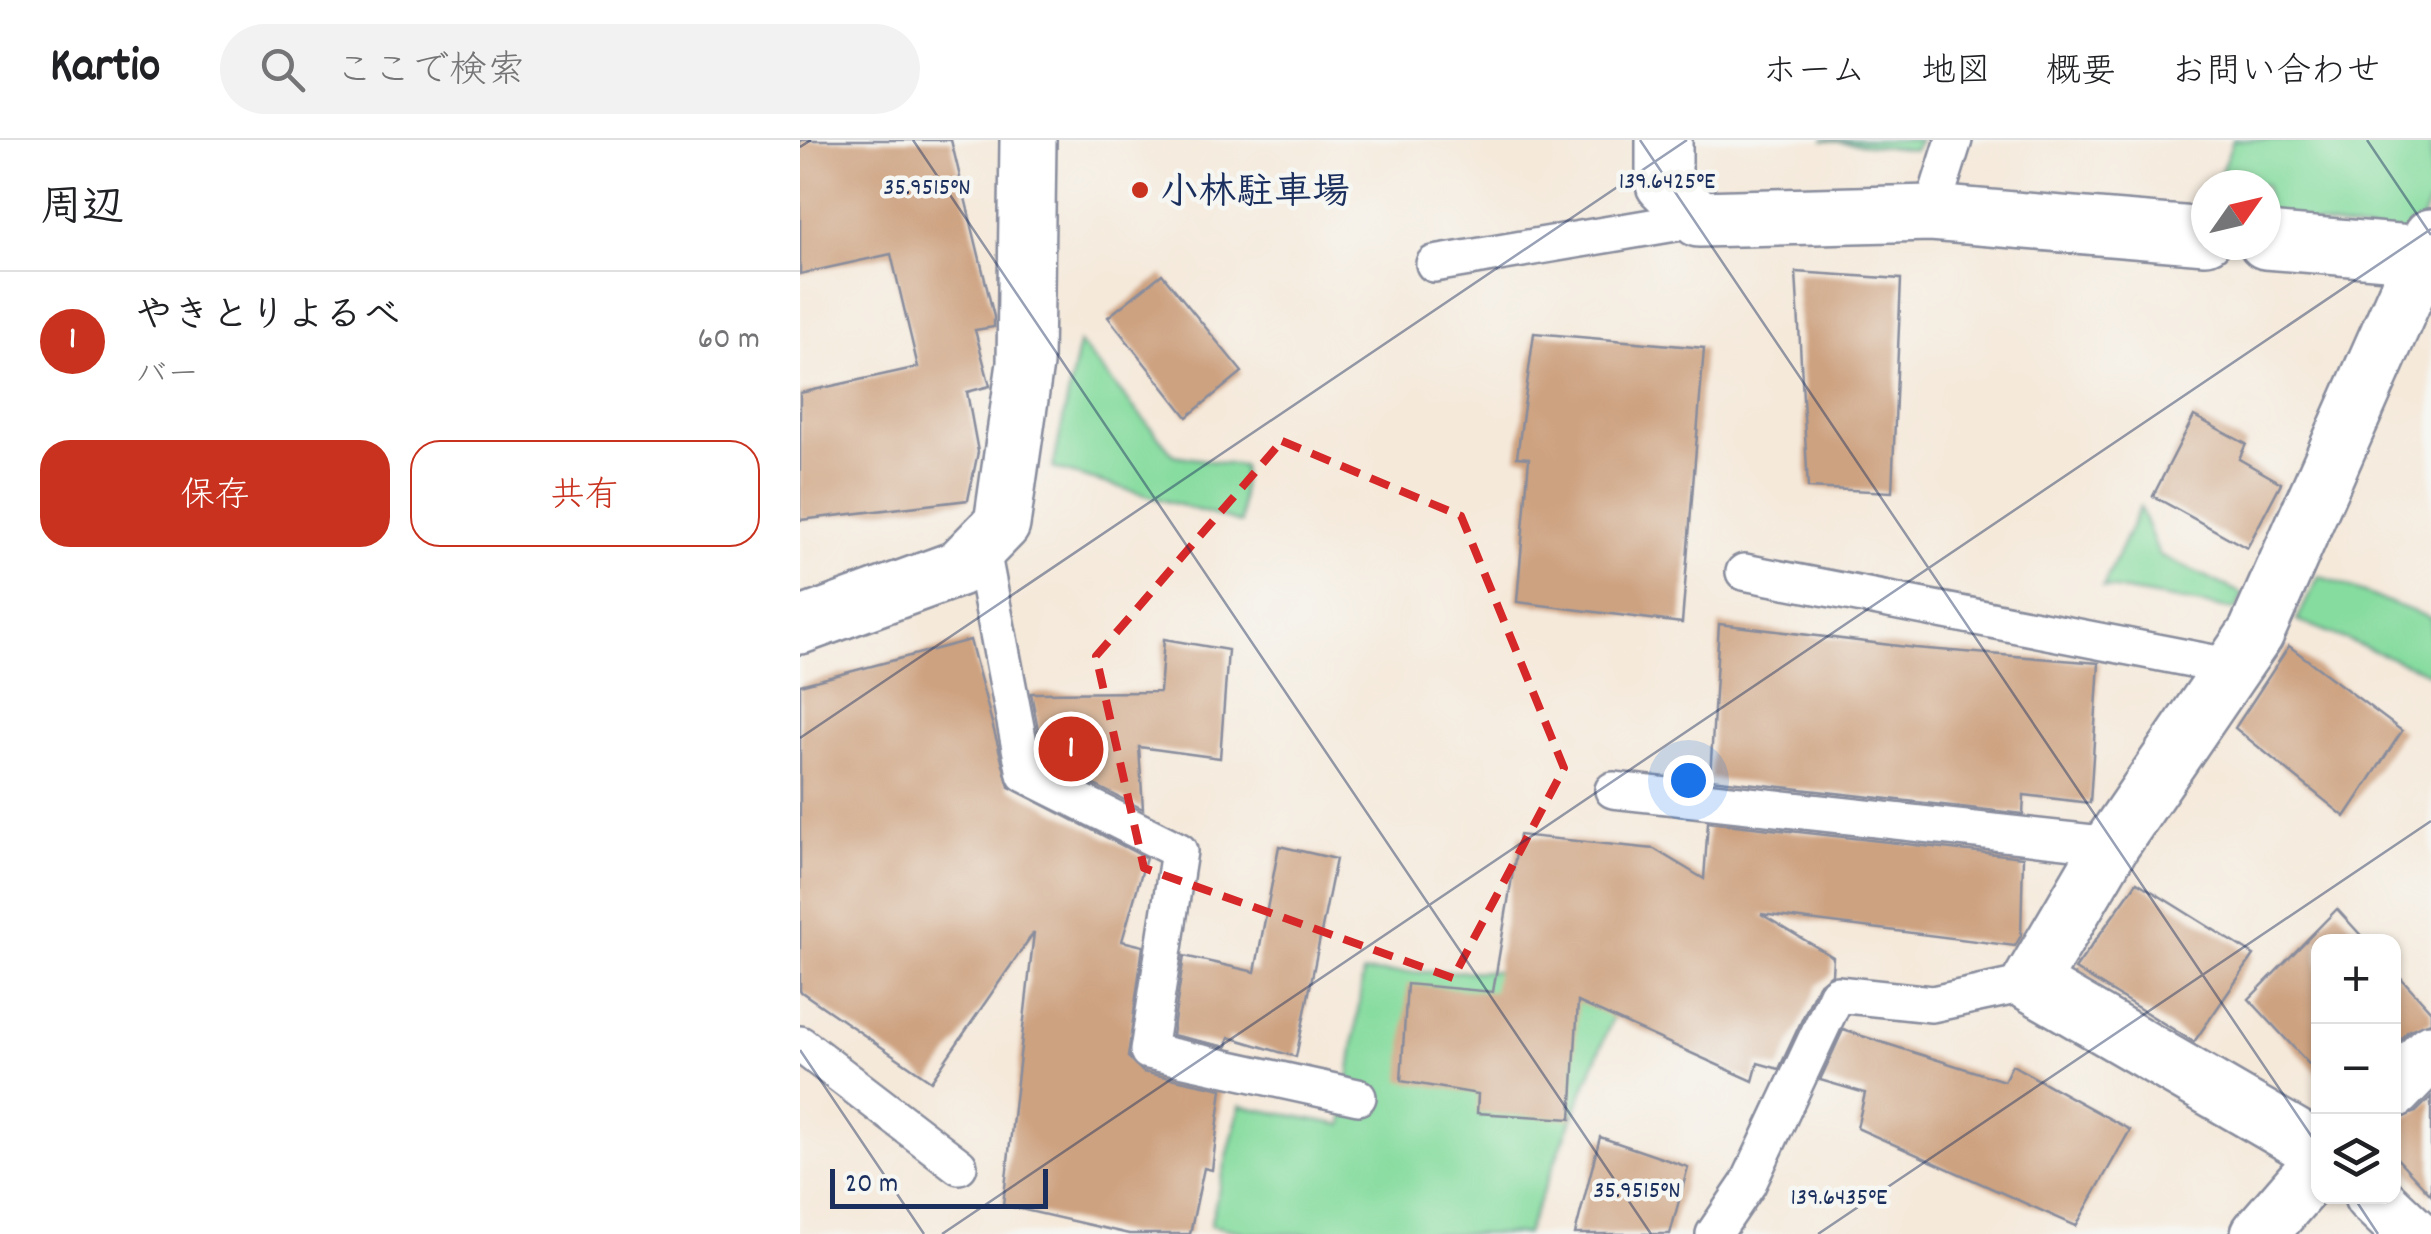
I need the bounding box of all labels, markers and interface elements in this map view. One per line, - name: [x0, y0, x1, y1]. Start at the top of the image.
- search box: [220, 24, 920, 114]
- text: Kartio: [50, 35, 160, 104]
- icon: search: [255, 42, 310, 97]
- text: ここで検索: [335, 46, 525, 101]
- text: ホーム: [1762, 49, 1866, 99]
- text: 地図: [1921, 49, 1991, 99]
- text: 概要: [2046, 49, 2116, 99]
- text: お問い合わせ: [2171, 49, 2381, 99]
- text: 139.6425°E: [1619, 165, 1716, 201]
- place label: 小林駐車場: [1160, 168, 1350, 223]
- north arrow: [2191, 170, 2281, 260]
- text: 35.9515°N: [883, 171, 971, 207]
- marker: 小林駐車場: [1129, 179, 1151, 201]
- text: 周辺: [40, 181, 124, 241]
- text: やきとりよるべ: [135, 291, 401, 346]
- text: 1: [69, 318, 76, 364]
- text: 60 m: [698, 318, 760, 364]
- text: バー: [135, 354, 199, 400]
- button: 保存: [40, 440, 390, 547]
- button: 共有: [410, 440, 760, 547]
- pin: 1: [1038, 712, 1104, 786]
- your location: [1663, 755, 1714, 806]
- map controls: [2311, 934, 2401, 1204]
- button: +: [2311, 934, 2401, 1024]
- button: −: [2311, 1024, 2401, 1114]
- button: layers: [2311, 1114, 2401, 1204]
- scale bar: [830, 1164, 1048, 1208]
- text: 20 m: [845, 1166, 898, 1206]
- text: 35.9515°N: [1593, 1174, 1681, 1210]
- text: 139.6435°E: [1791, 1181, 1888, 1217]

